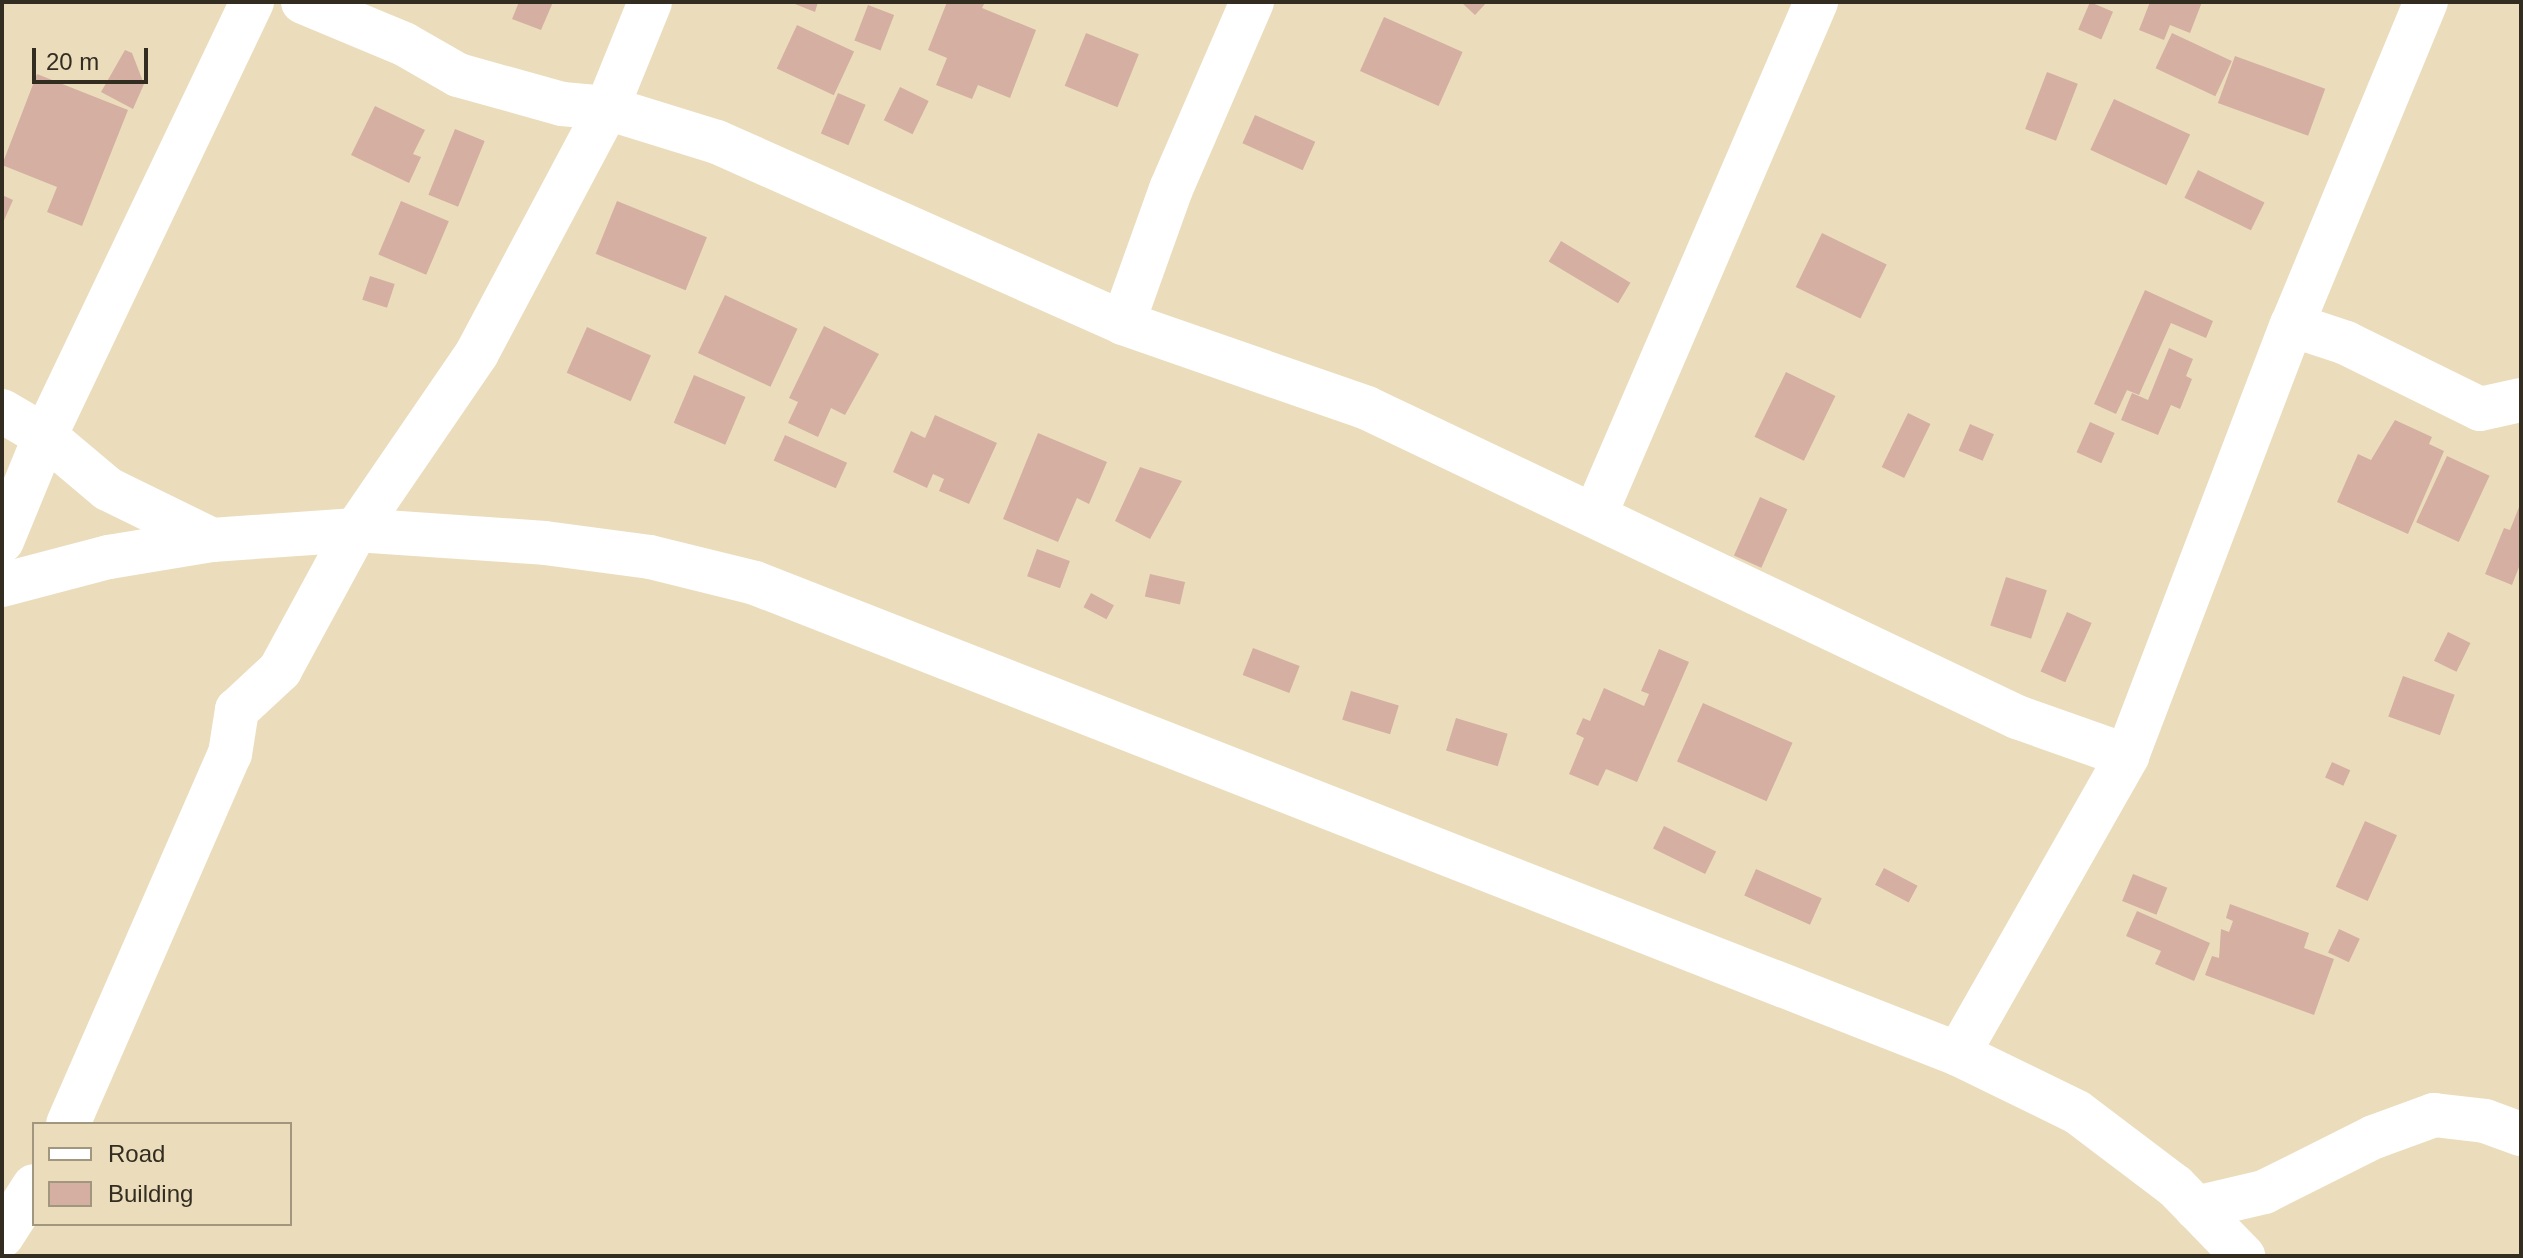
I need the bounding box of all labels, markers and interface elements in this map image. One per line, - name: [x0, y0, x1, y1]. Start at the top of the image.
- scale bar: [36, 32, 152, 82]
- text: 20 m: [46, 48, 99, 75]
- legend: [32, 1122, 292, 1226]
- text: Road: [108, 1140, 165, 1167]
- text: Building: [108, 1180, 193, 1207]

